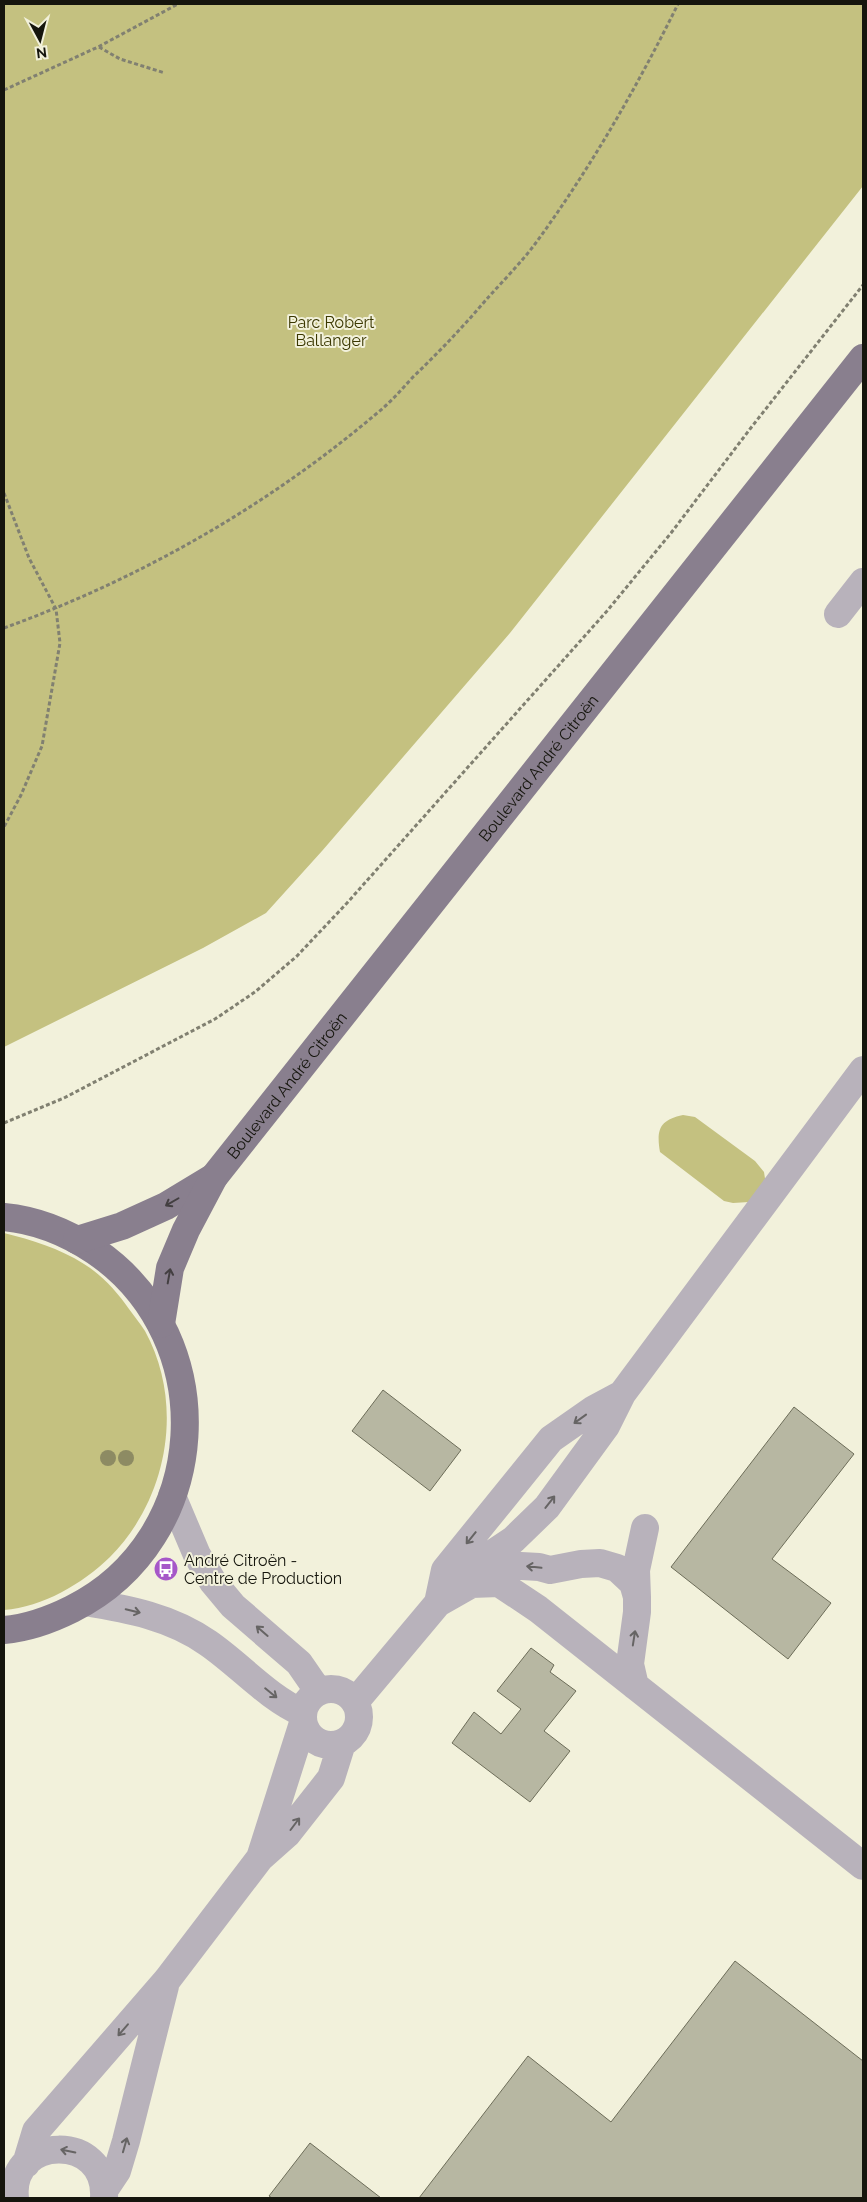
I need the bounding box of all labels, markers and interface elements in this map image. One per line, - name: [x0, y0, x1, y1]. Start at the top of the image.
- north arrow: [15, 15, 65, 65]
- text: N: [35, 44, 48, 61]
- park label: Parc Robert Ballanger: [288, 313, 375, 350]
- street label: Boulevard André Citroën: [475, 691, 603, 845]
- street label: Boulevard André Citroën: [223, 1008, 351, 1163]
- one-way arrow: [166, 1198, 180, 1208]
- one-way arrow: [165, 1268, 175, 1284]
- one-way arrow: [574, 1414, 588, 1424]
- one-way arrow: [545, 1495, 555, 1509]
- one-way arrow: [466, 1531, 477, 1544]
- place label: André Citroën - Centre de Production: [184, 1551, 342, 1588]
- bus stop icon: André Citroën - Centre de Production: [153, 1556, 179, 1582]
- one-way arrow: [526, 1562, 542, 1572]
- one-way arrow: [124, 1607, 140, 1616]
- one-way arrow: [255, 1626, 268, 1637]
- one-way arrow: [629, 1630, 639, 1646]
- one-way arrow: [264, 1688, 277, 1699]
- one-way arrow: [290, 1817, 300, 1831]
- one-way arrow: [117, 2024, 129, 2037]
- one-way arrow: [120, 2138, 130, 2154]
- one-way arrow: [61, 2145, 77, 2155]

